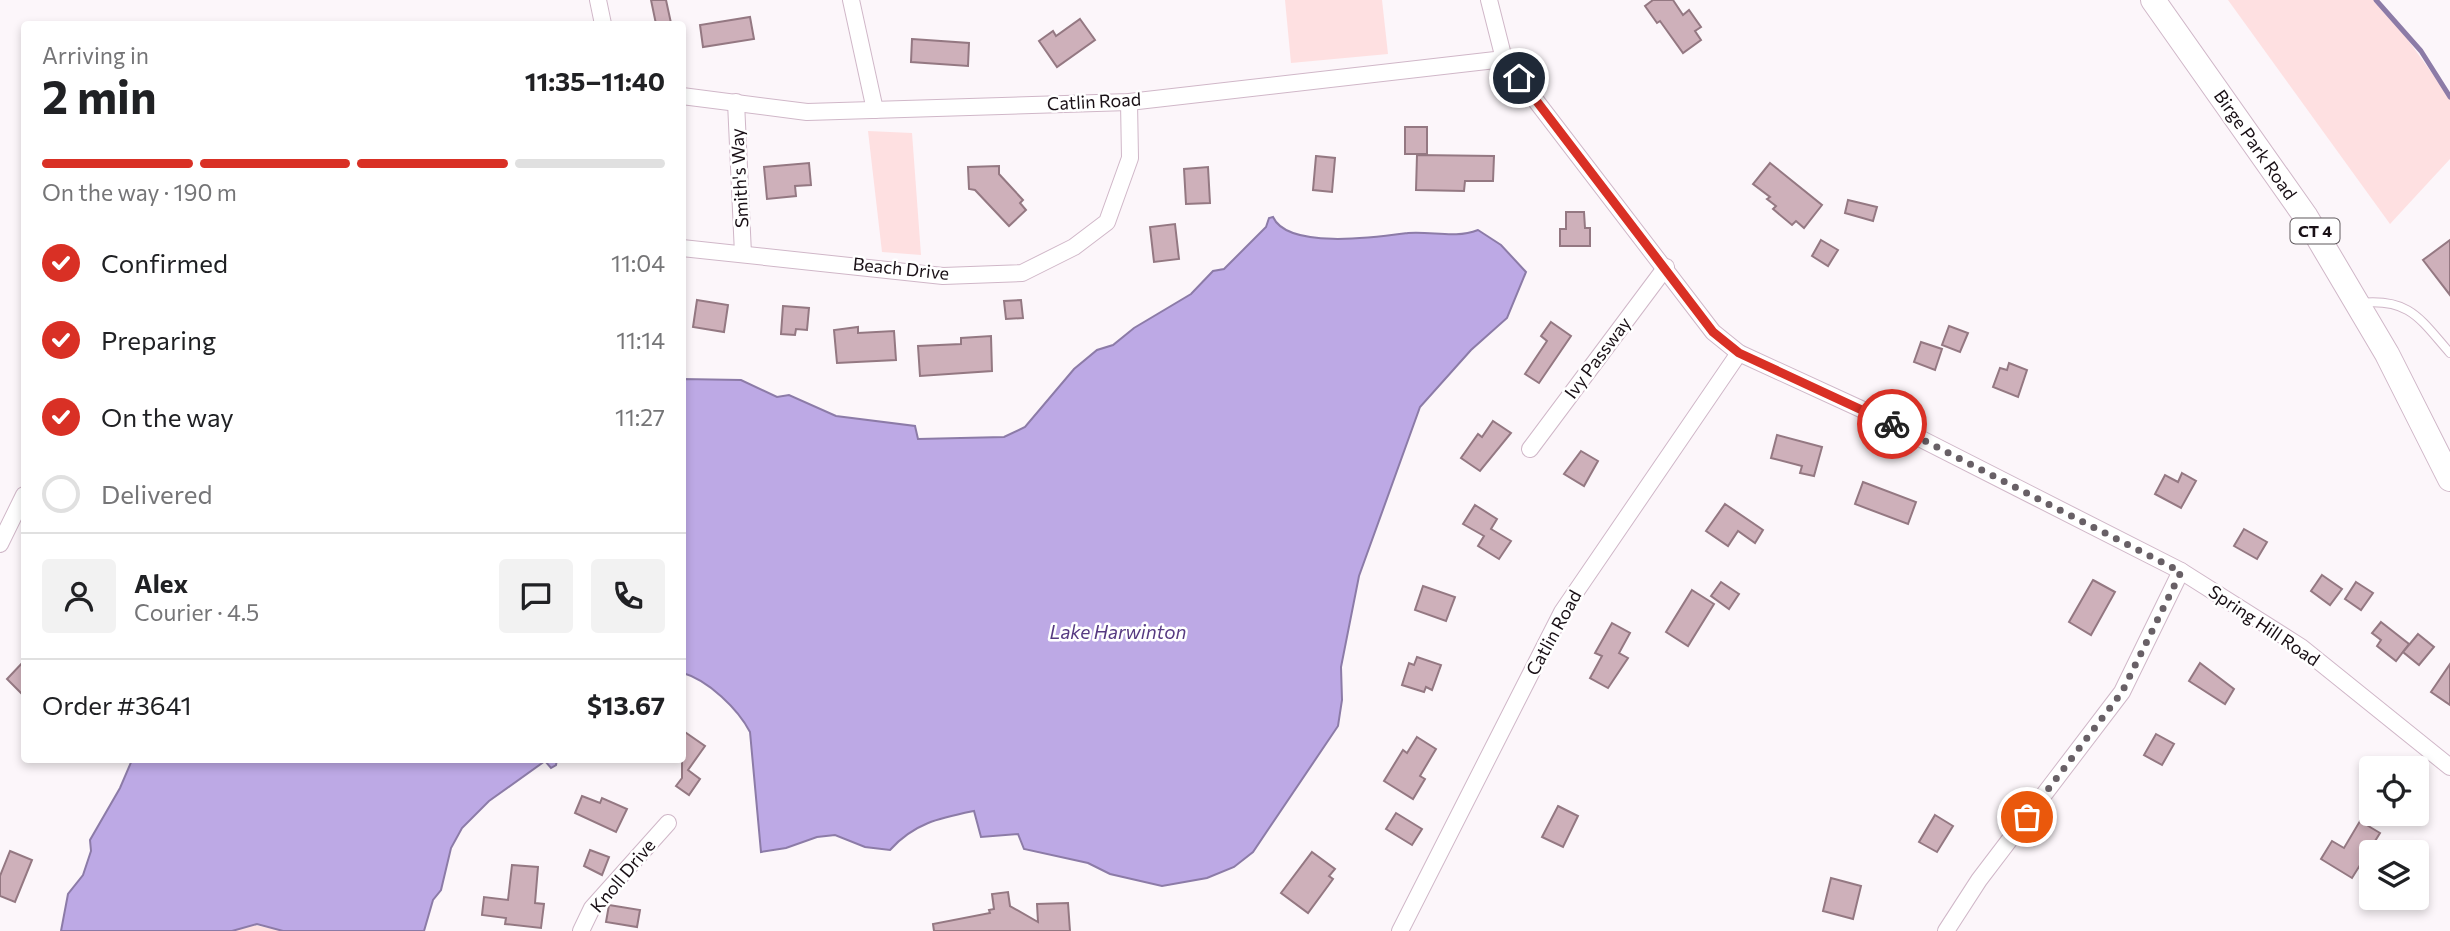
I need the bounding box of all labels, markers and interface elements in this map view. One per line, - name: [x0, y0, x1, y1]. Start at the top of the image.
- text: Arriving in: [42, 41, 149, 69]
- pin: [1489, 48, 1549, 108]
- icon: home: [1500, 59, 1538, 97]
- text: 11:35–11:40: [525, 65, 665, 96]
- text: 2 min: [42, 67, 157, 123]
- street label: Birge Park Road: [2210, 85, 2302, 204]
- street label: Catlin Road: [1046, 88, 1142, 114]
- street label: Smith's Way: [725, 128, 753, 228]
- text: On the way · 190 m: [42, 178, 237, 206]
- road number: CT 4: [2290, 218, 2340, 244]
- icon: check: [42, 244, 80, 282]
- text: Confirmed: [101, 247, 228, 278]
- text: 11:04: [611, 249, 665, 277]
- street label: Beach Drive: [852, 252, 950, 284]
- street label: Ivy Passway: [1559, 312, 1635, 403]
- icon: check: [42, 321, 80, 359]
- text: Preparing: [101, 324, 216, 355]
- text: 11:14: [616, 326, 665, 354]
- courier: [1857, 389, 1927, 459]
- icon: check: [42, 398, 80, 436]
- text: On the way: [101, 401, 234, 432]
- text: 11:27: [615, 403, 665, 431]
- icon: bike: [1873, 405, 1911, 443]
- text: Delivered: [101, 478, 212, 509]
- button: person: [42, 559, 116, 633]
- button: chat: [499, 559, 573, 633]
- button: phone: [591, 559, 665, 633]
- text: Alex: [134, 567, 188, 598]
- street label: Spring Hill Road: [2205, 580, 2324, 670]
- street label: Catlin Road: [1521, 586, 1586, 679]
- text: Courier · 4.5: [134, 598, 259, 626]
- water label: Lake Harwinton: [1050, 620, 1187, 643]
- text: Order #3641: [42, 689, 192, 720]
- text: $13.67: [587, 689, 665, 720]
- map controls: [2359, 756, 2429, 910]
- button: locate: [2359, 756, 2429, 826]
- pin: [1997, 787, 2057, 847]
- icon: bag: [2008, 798, 2046, 836]
- street label: Knoll Drive: [585, 834, 659, 917]
- button: layers: [2359, 840, 2429, 910]

